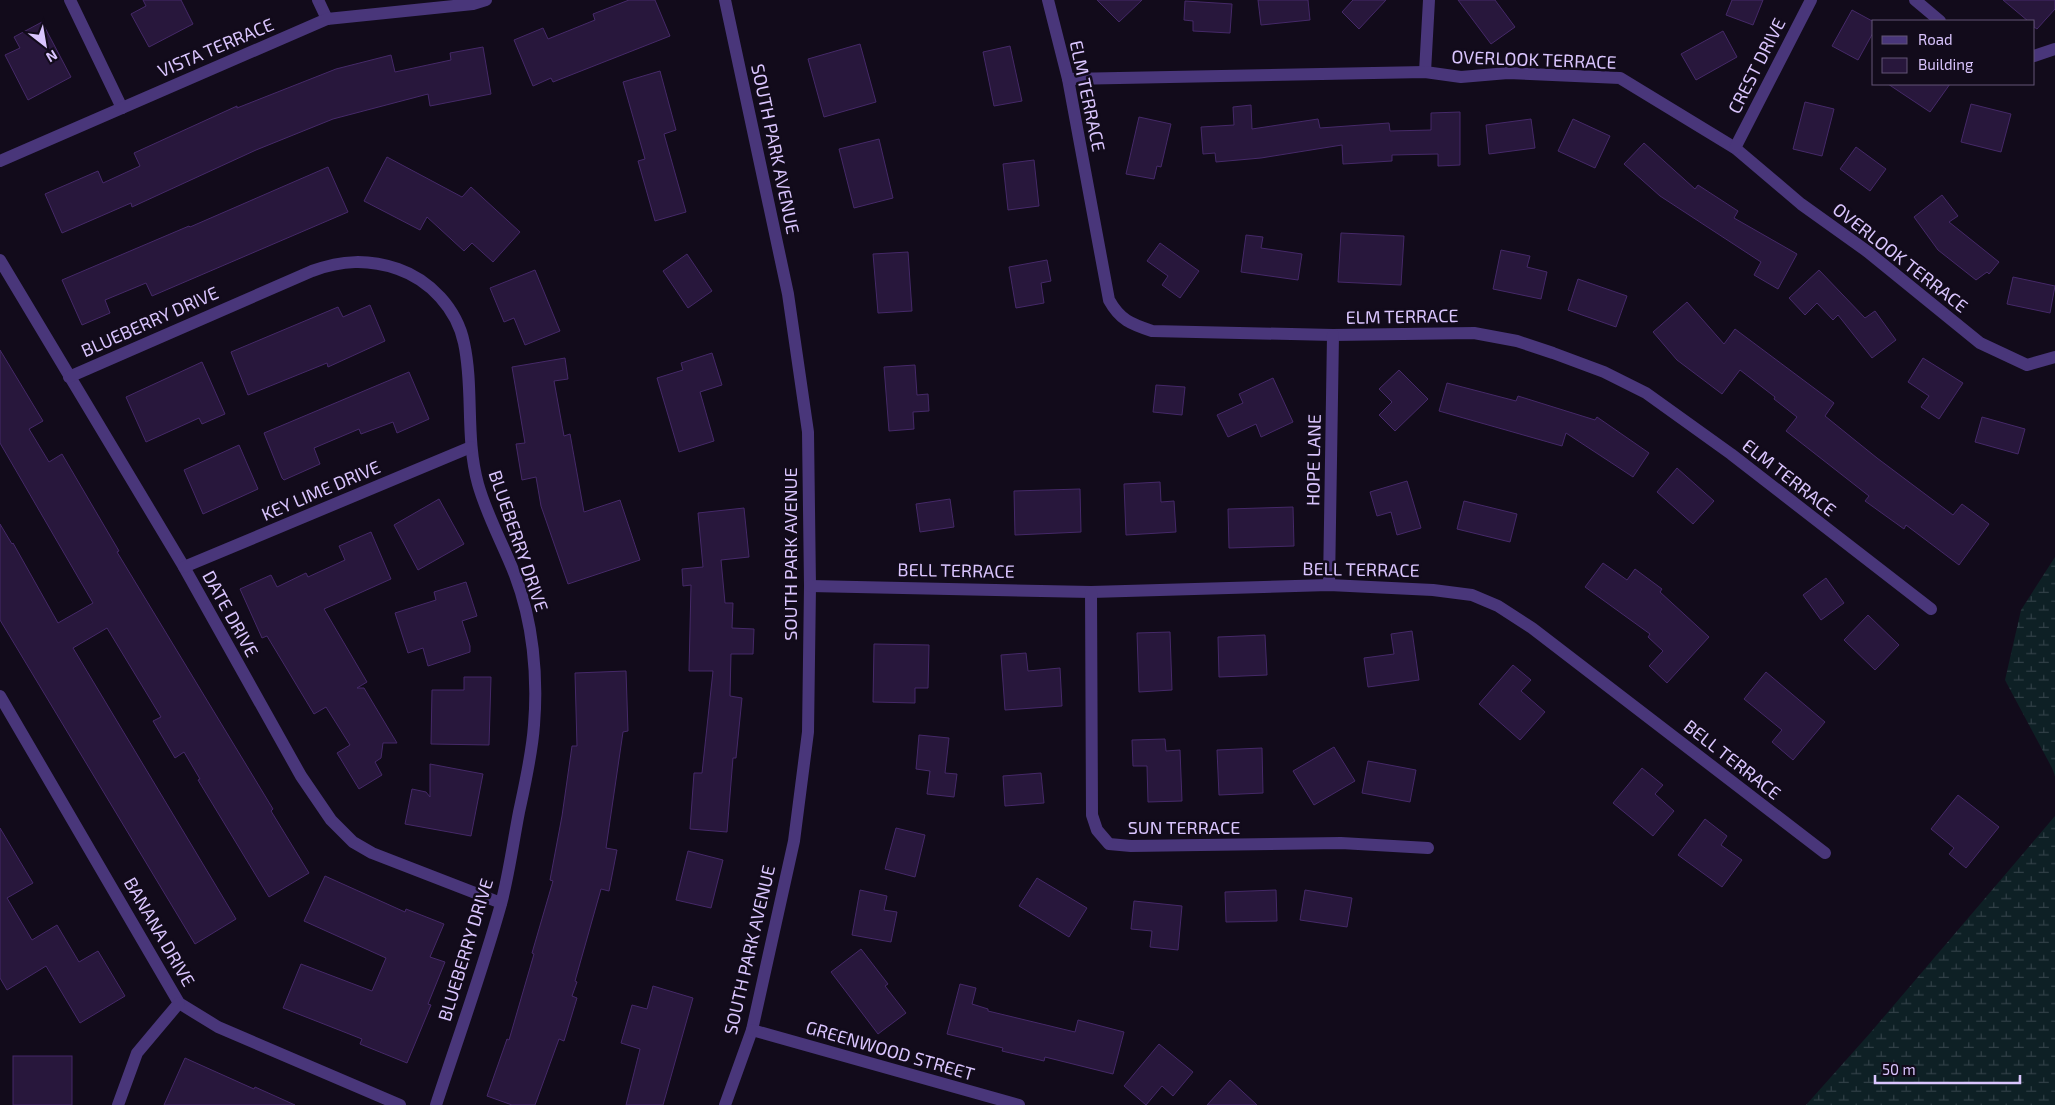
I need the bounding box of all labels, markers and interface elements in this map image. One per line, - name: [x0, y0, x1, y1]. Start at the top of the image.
- street label: VISTA TERRACE: [154, 13, 277, 81]
- street label: CREST DRIVE: [1723, 14, 1790, 117]
- north arrow: [20, 20, 70, 70]
- legend: [1872, 20, 2035, 85]
- text: Road: [1918, 30, 1953, 48]
- street label: ELM TERRACE: [1065, 38, 1110, 153]
- street label: OVERLOOK TERRACE: [1451, 45, 1617, 73]
- text: N: [43, 47, 61, 66]
- text: Building: [1918, 55, 1974, 73]
- street label: SOUTH PARK AVENUE: [747, 62, 805, 236]
- street label: OVERLOOK TERRACE: [1829, 198, 1973, 317]
- street label: BLUEBERRY DRIVE: [77, 281, 222, 361]
- street label: ELM TERRACE: [1345, 304, 1459, 328]
- street label: HOPE LANE: [1301, 414, 1325, 506]
- street label: ELM TERRACE: [1738, 434, 1841, 521]
- street label: KEY LIME DRIVE: [258, 455, 383, 525]
- street label: BLUEBERRY DRIVE: [484, 467, 553, 614]
- street label: SOUTH PARK AVENUE: [779, 467, 801, 641]
- street label: BELL TERRACE: [1302, 557, 1420, 581]
- street label: BELL TERRACE: [897, 558, 1015, 582]
- street label: DATE DRIVE: [198, 566, 264, 661]
- street label: BELL TERRACE: [1680, 714, 1786, 804]
- street label: SUN TERRACE: [1128, 816, 1240, 838]
- street label: SOUTH PARK AVENUE: [719, 863, 779, 1037]
- street label: BANANA DRIVE: [120, 873, 200, 990]
- street label: BLUEBERRY DRIVE: [433, 876, 497, 1024]
- street label: GREENWOOD STREET: [803, 1015, 978, 1085]
- scale bar: [1875, 1052, 2020, 1084]
- text: 50 m: [1882, 1060, 1916, 1078]

